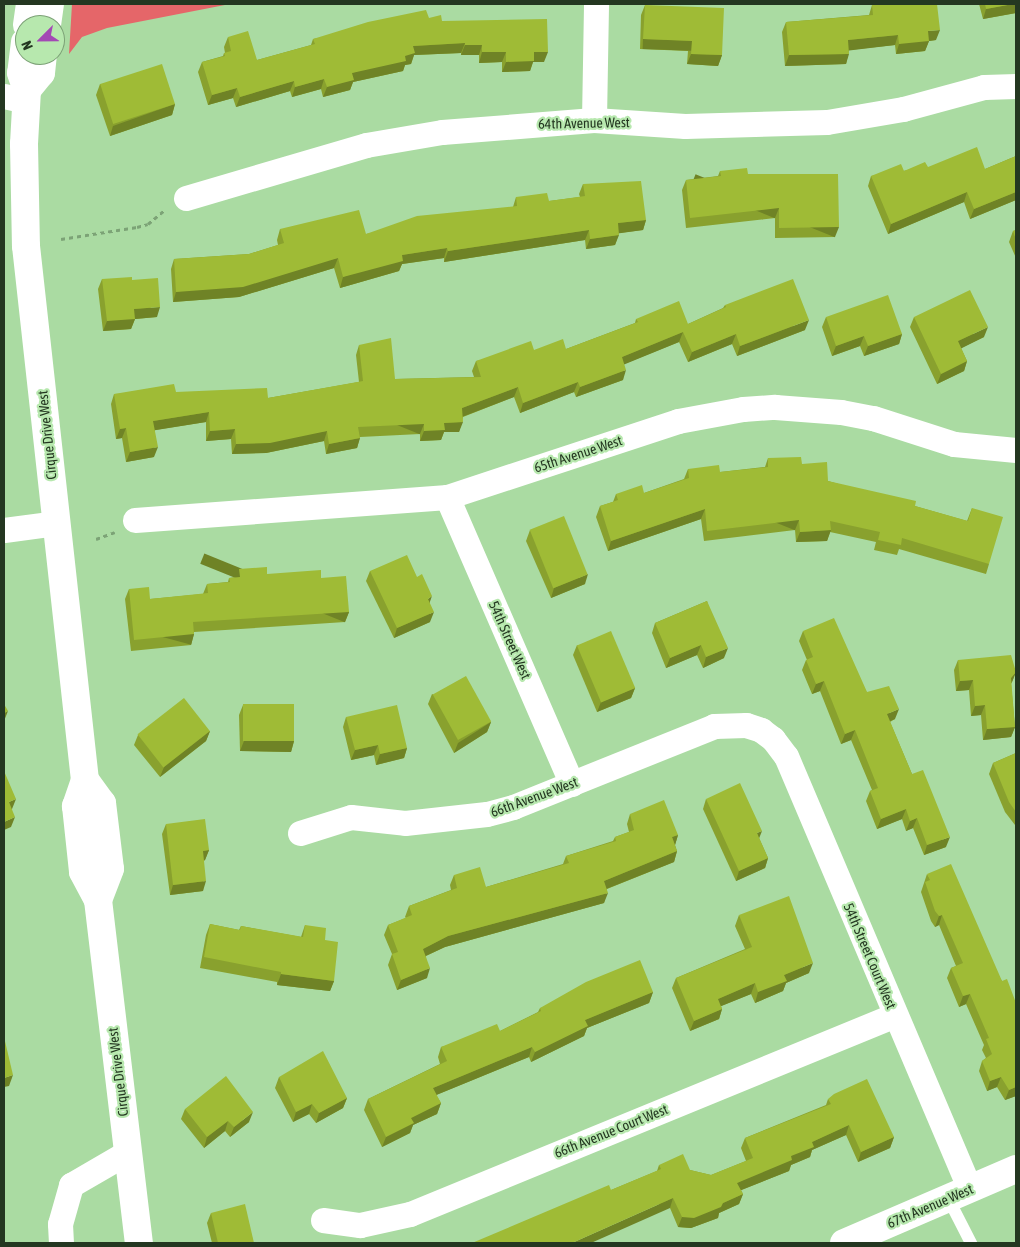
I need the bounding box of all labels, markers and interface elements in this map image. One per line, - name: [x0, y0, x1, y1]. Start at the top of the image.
- north arrow: [15, 15, 65, 65]
- text: N: [18, 39, 36, 52]
- street label: 64th Avenue West: [538, 114, 630, 132]
- street label: Cirque Drive West: [34, 390, 60, 480]
- street label: 65th Avenue West: [532, 432, 624, 476]
- street label: 54th Street West: [485, 598, 535, 682]
- street label: 66th Avenue West: [488, 773, 580, 821]
- street label: 54th Street Court West: [840, 901, 900, 1011]
- street label: Cirque Drive West: [104, 1027, 132, 1117]
- street label: 66th Avenue Court West: [552, 1101, 670, 1161]
- street label: 67th Avenue West: [885, 1180, 975, 1232]

